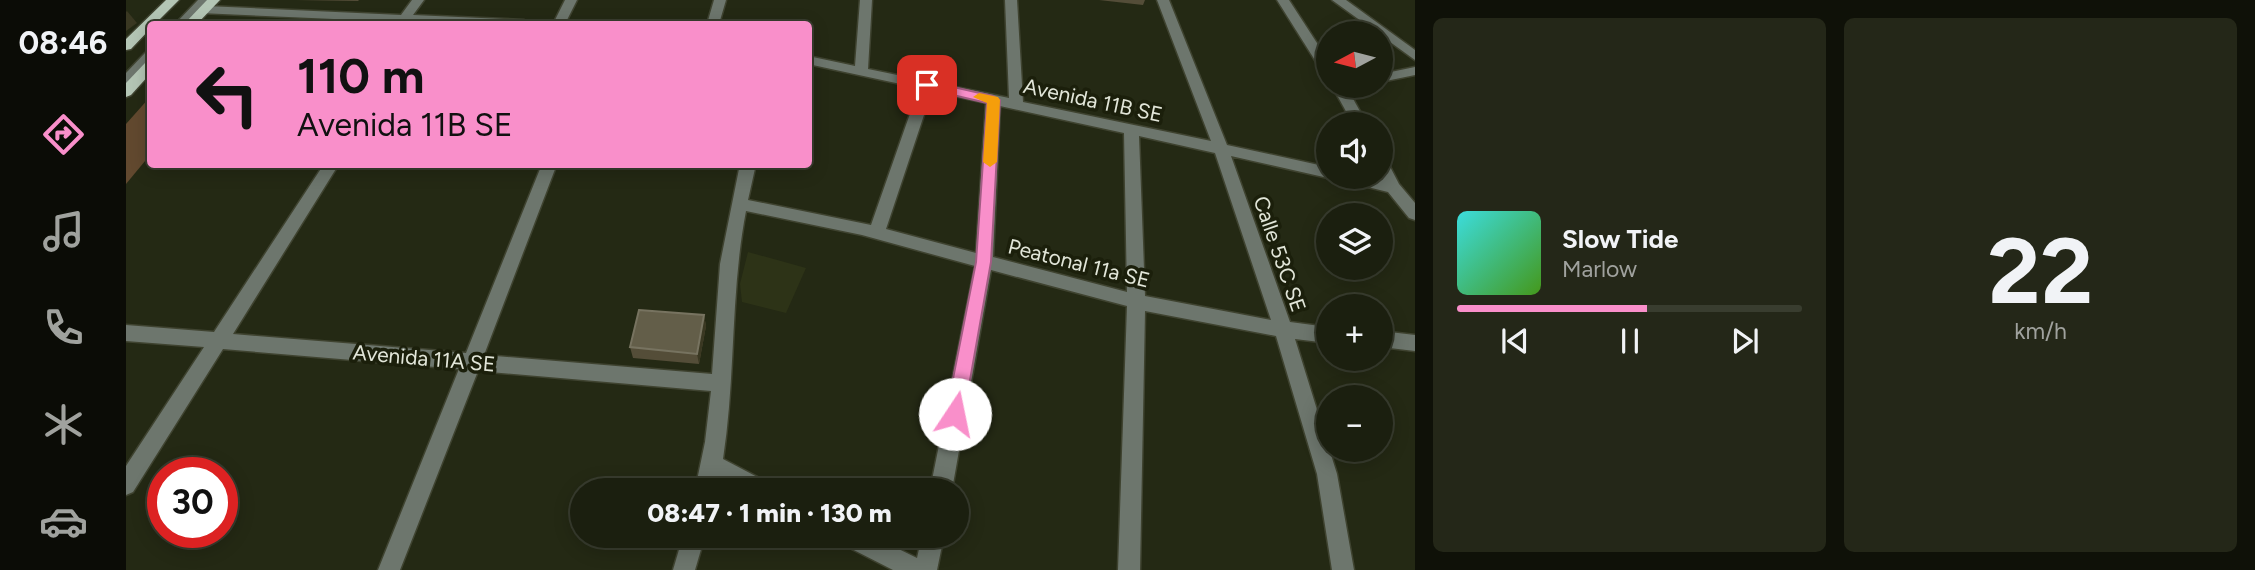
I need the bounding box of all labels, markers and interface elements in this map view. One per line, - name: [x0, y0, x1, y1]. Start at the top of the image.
- north arrow: [1316, 21, 1393, 98]
- map controls: [1316, 21, 1393, 462]
- text: 08:46: [19, 24, 107, 62]
- text: 110 m: [297, 46, 425, 105]
- icon: left: [182, 49, 273, 140]
- pin: [897, 55, 957, 115]
- icon: arrive: [908, 66, 946, 104]
- street label: Avenida 11B SE: [1021, 73, 1165, 127]
- text: Avenida 11B SE: [297, 106, 513, 144]
- icon: directions: [39, 110, 88, 159]
- button: sound: [1316, 112, 1393, 189]
- street label: Calle 53C SE: [1248, 193, 1312, 315]
- button: layers: [1316, 203, 1393, 280]
- icon: music: [39, 207, 88, 256]
- text: 22: [1988, 217, 2093, 326]
- text: Slow Tide: [1562, 223, 1678, 255]
- street label: Peatonal 11a SE: [1006, 233, 1152, 293]
- text: Marlow: [1562, 255, 1637, 283]
- button: +: [1316, 294, 1393, 371]
- icon: phone: [39, 303, 88, 352]
- text: km/h: [2014, 317, 2067, 345]
- icon: previous: [1496, 322, 1534, 360]
- icon: pause: [1611, 322, 1649, 360]
- icon: next: [1726, 322, 1764, 360]
- street label: Avenida 11A SE: [352, 339, 496, 377]
- position arrow: [918, 377, 992, 451]
- button: −: [1316, 385, 1393, 462]
- icon: climate: [39, 400, 88, 449]
- speed limit sign: 30: [147, 457, 238, 548]
- icon: car: [39, 497, 88, 546]
- text: 08:47 · 1 min · 130 m: [647, 497, 892, 529]

